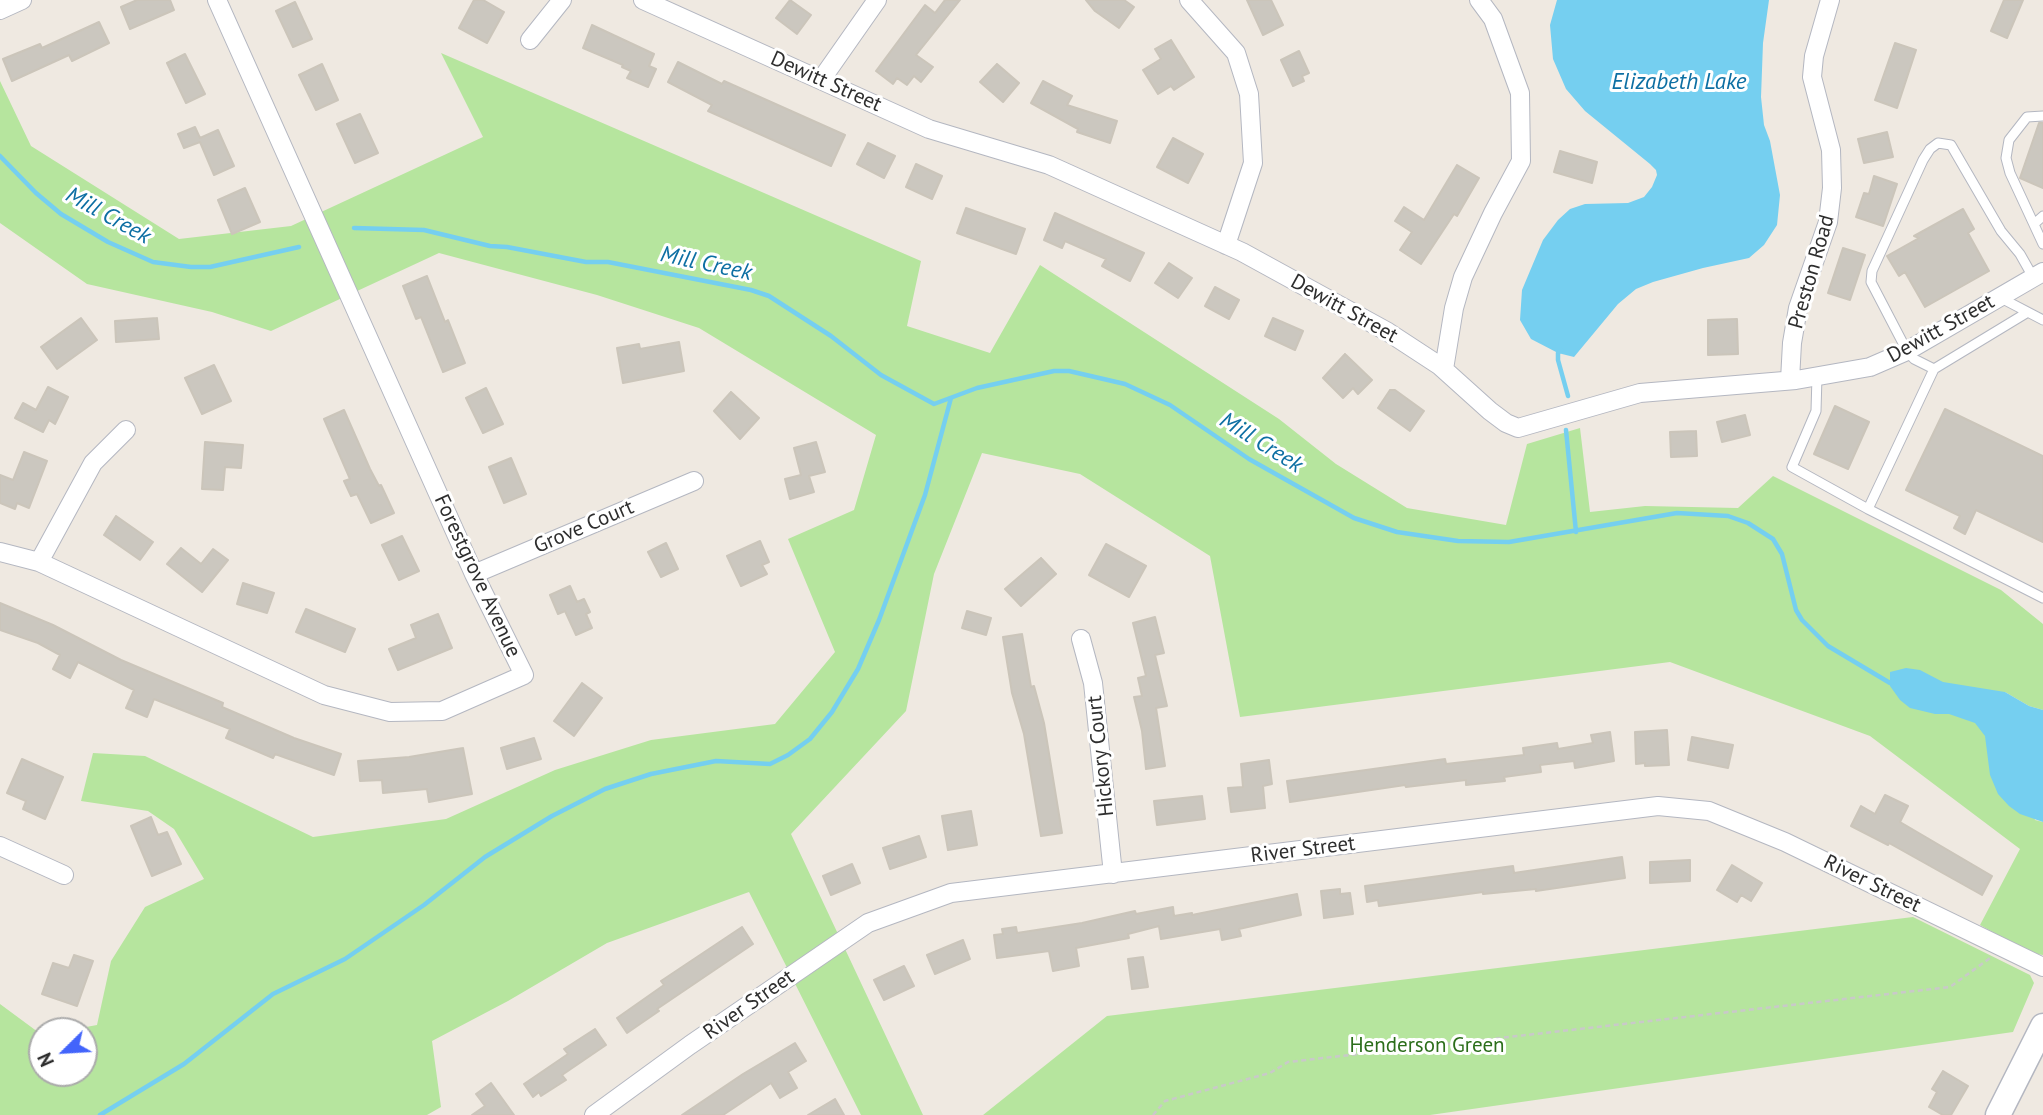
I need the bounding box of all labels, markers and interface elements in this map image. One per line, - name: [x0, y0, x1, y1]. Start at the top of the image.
- street label: Dewitt Street: [767, 46, 885, 118]
- water label: Elizabeth Lake: [1612, 68, 1746, 96]
- water label: Mill Creek: [61, 181, 155, 251]
- street label: Preston Road: [1784, 212, 1840, 332]
- water label: Mill Creek: [658, 241, 754, 287]
- street label: Dewitt Street: [1286, 269, 1402, 349]
- street label: Dewitt Street: [1883, 289, 1999, 369]
- water label: Mill Creek: [1214, 407, 1308, 479]
- street label: Forestgrove Avenue: [428, 491, 526, 661]
- street label: Grove Court: [530, 495, 638, 559]
- street label: Hickory Court: [1082, 694, 1120, 818]
- street label: River Street: [1249, 831, 1357, 869]
- street label: River Street: [1819, 850, 1925, 918]
- street label: River Street: [699, 965, 799, 1045]
- north arrow: [28, 1017, 98, 1087]
- park label: Henderson Green: [1349, 1033, 1505, 1059]
- text: N: [32, 1049, 59, 1070]

